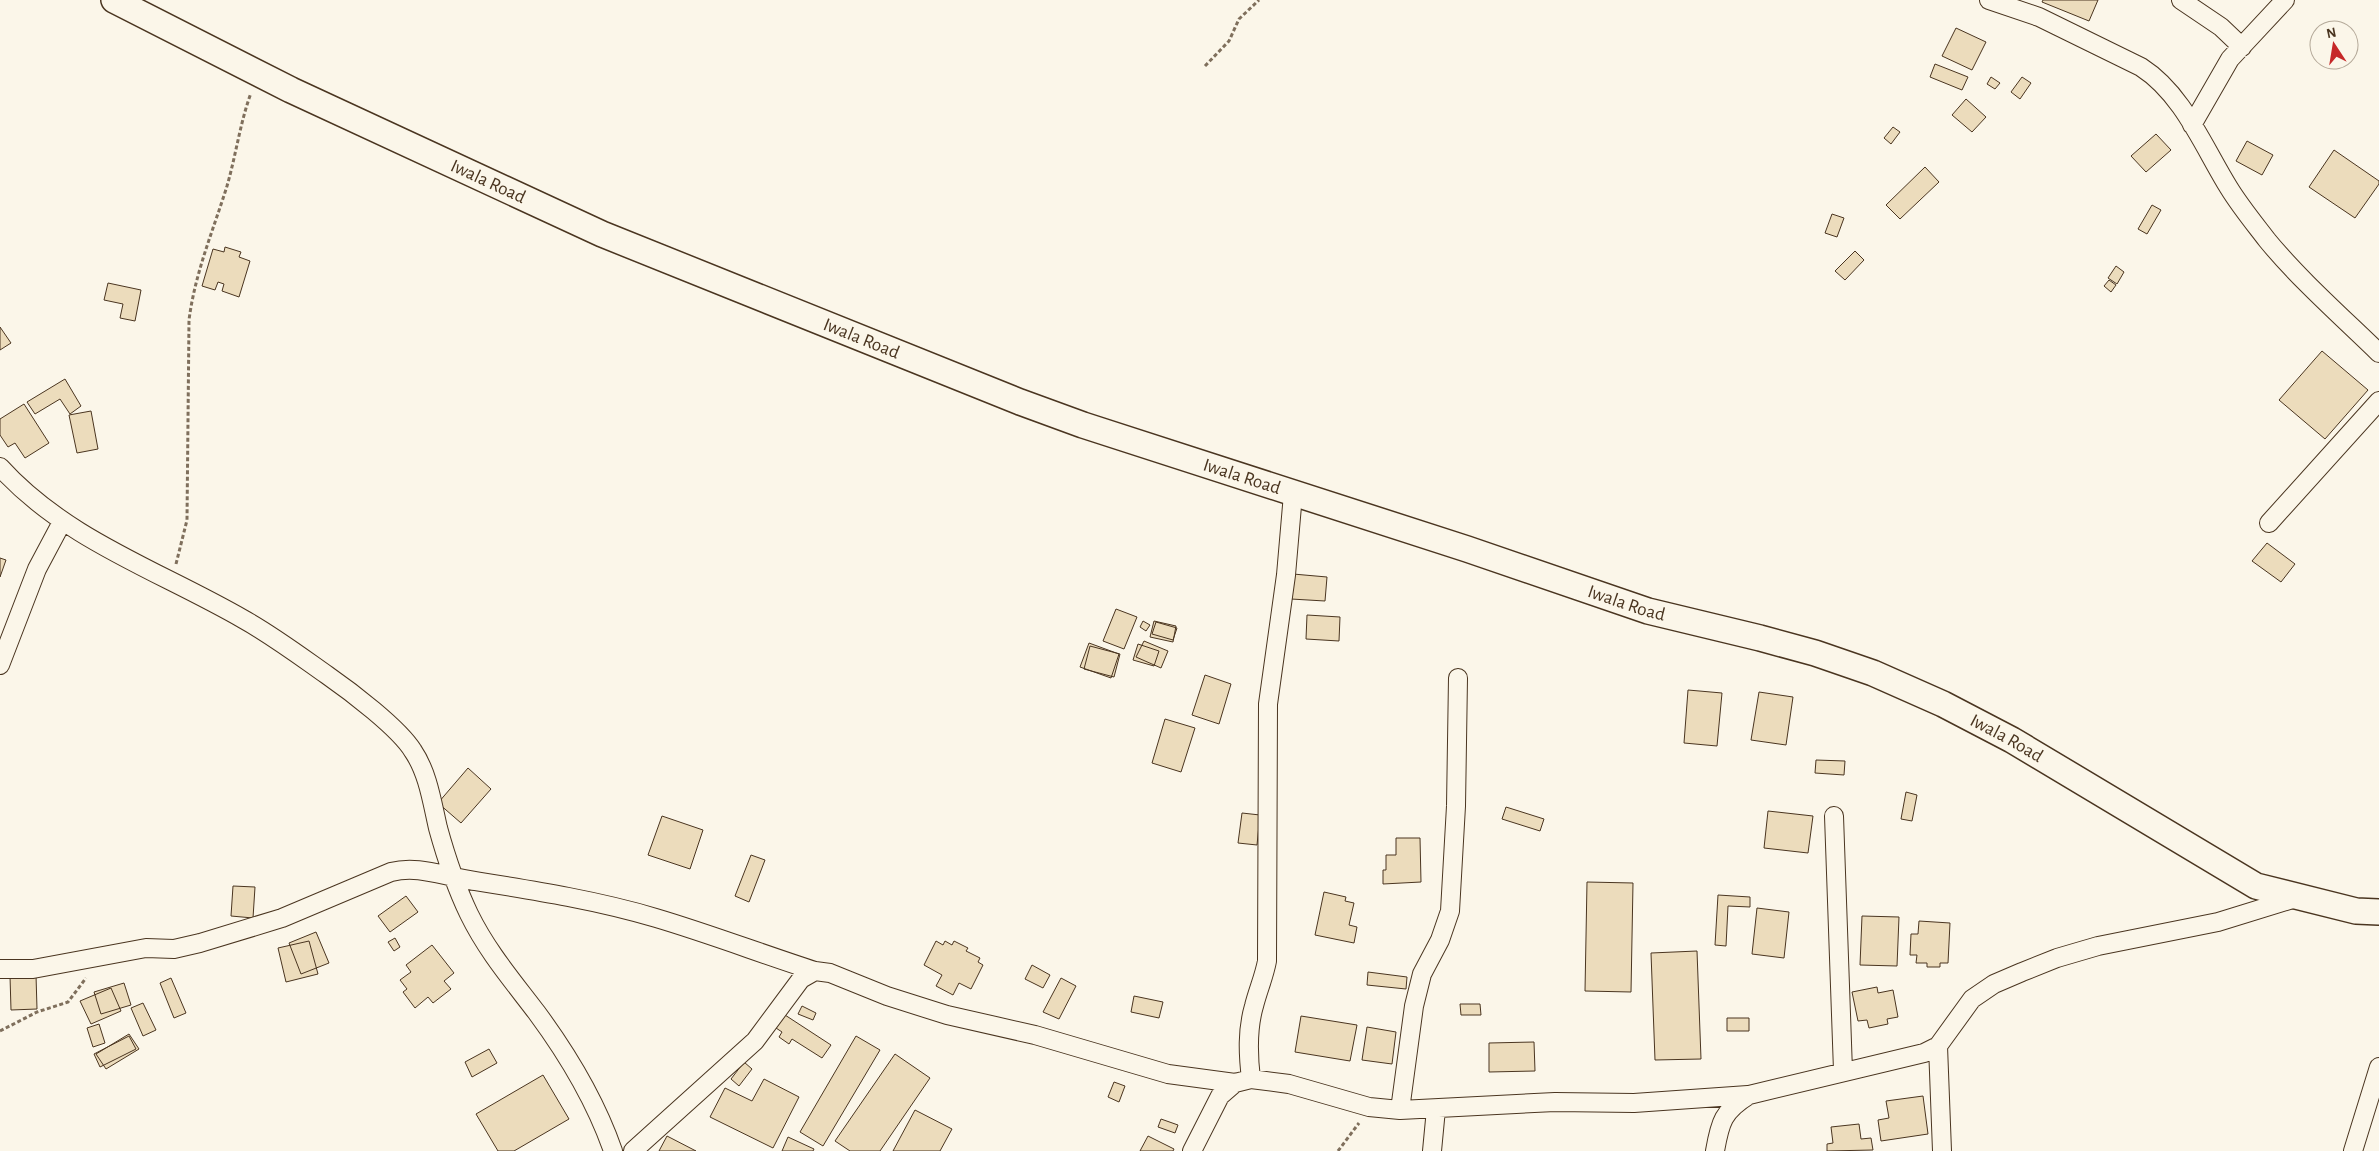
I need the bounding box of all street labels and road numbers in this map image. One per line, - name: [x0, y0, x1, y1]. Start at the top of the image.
- street label: Iwala Road: [448, 156, 529, 207]
- street label: Iwala Road: [821, 315, 902, 362]
- street label: Iwala Road: [1201, 455, 1283, 498]
- street label: Iwala Road: [1585, 582, 1667, 624]
- street label: Iwala Road: [1967, 710, 2047, 766]

